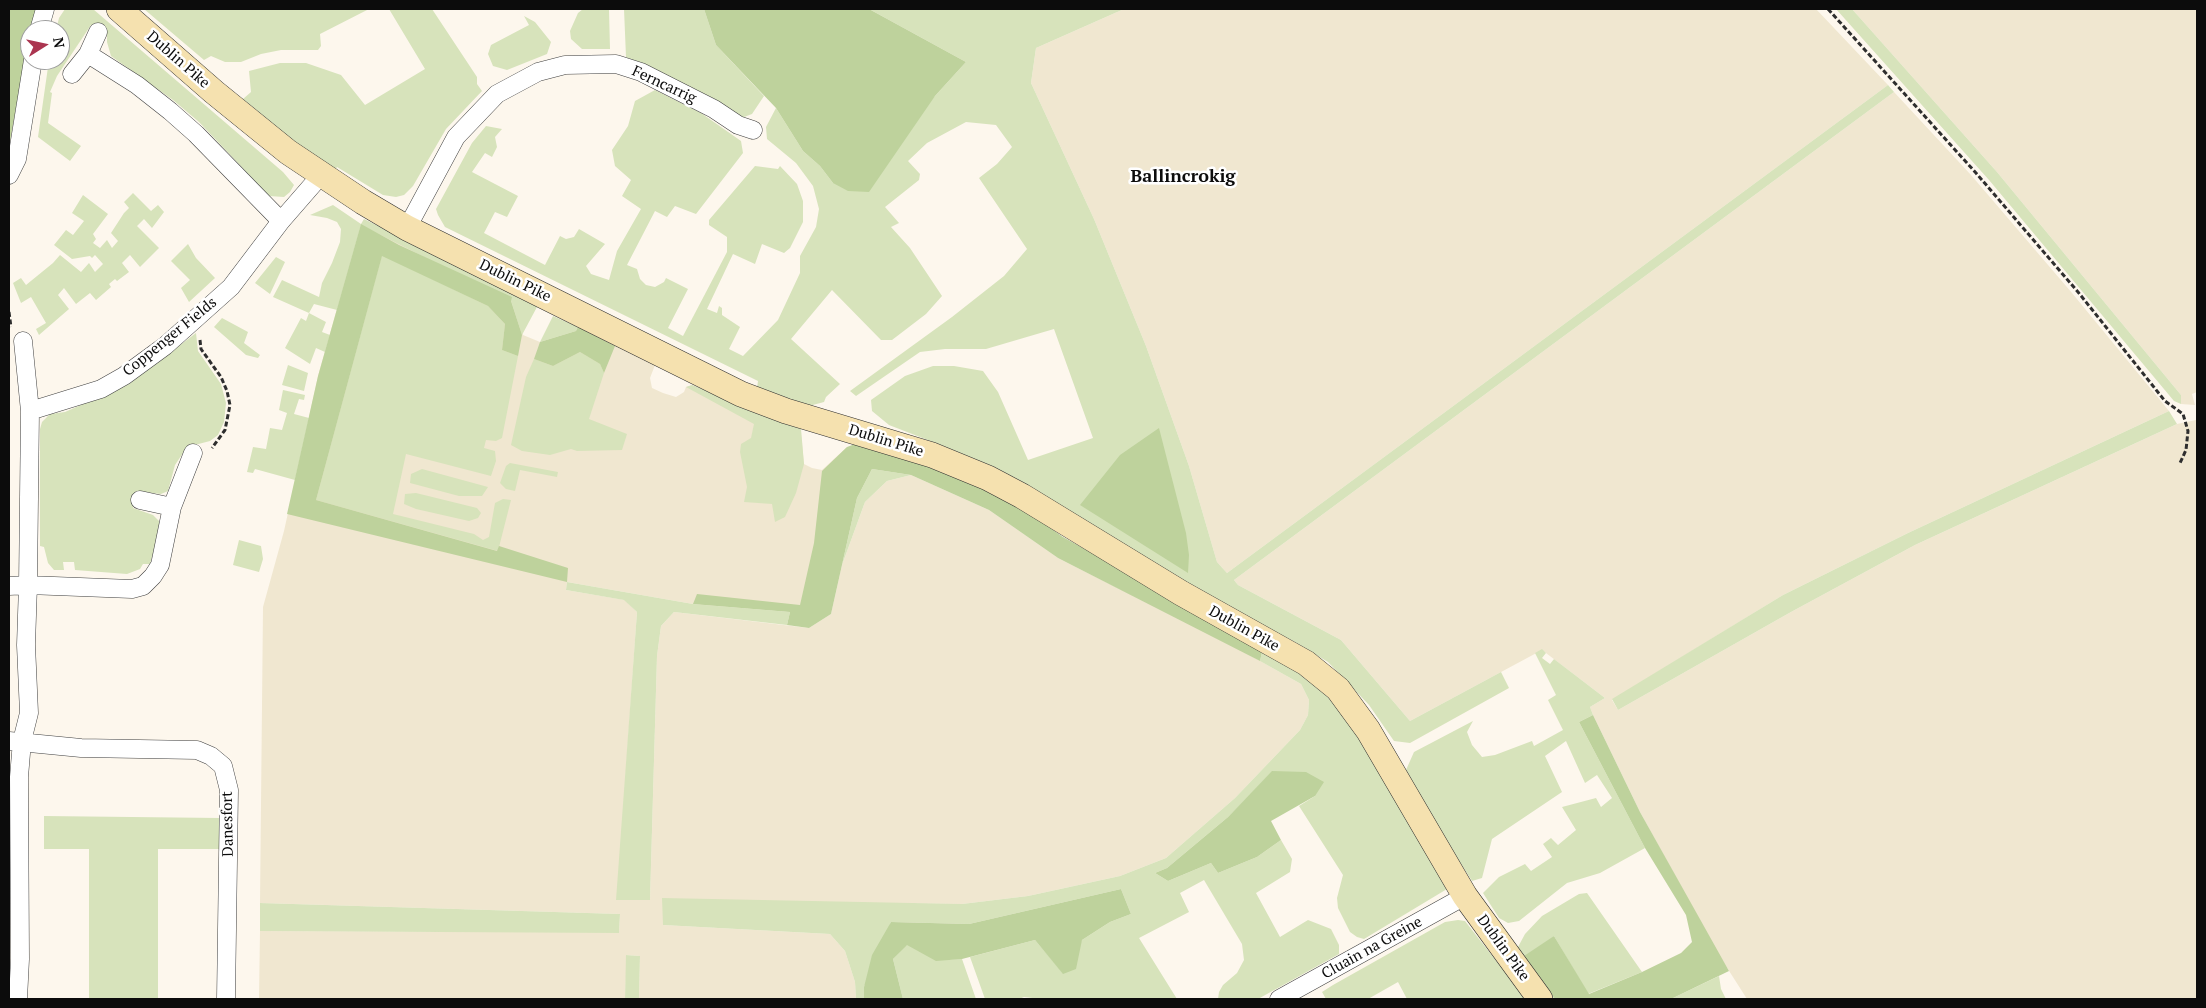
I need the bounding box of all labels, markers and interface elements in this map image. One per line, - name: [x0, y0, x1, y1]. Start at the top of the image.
- north arrow: [20, 20, 70, 70]
- street label: Dublin Pike: [143, 28, 213, 92]
- text: N: [49, 36, 70, 49]
- street label: Ferncarrig: [629, 62, 699, 108]
- district label: Ballincrokig: [1130, 166, 1236, 188]
- street label: Dublin Pike: [476, 256, 554, 306]
- street label: Coppenger Fields: [119, 294, 221, 380]
- street label: Dublin Pike: [846, 421, 926, 461]
- street label: Dublin Pike: [1206, 602, 1282, 656]
- street label: Danesfort: [218, 791, 238, 857]
- street label: Dublin Pike: [1473, 911, 1533, 985]
- street label: Cluain na Greine: [1319, 913, 1425, 983]

